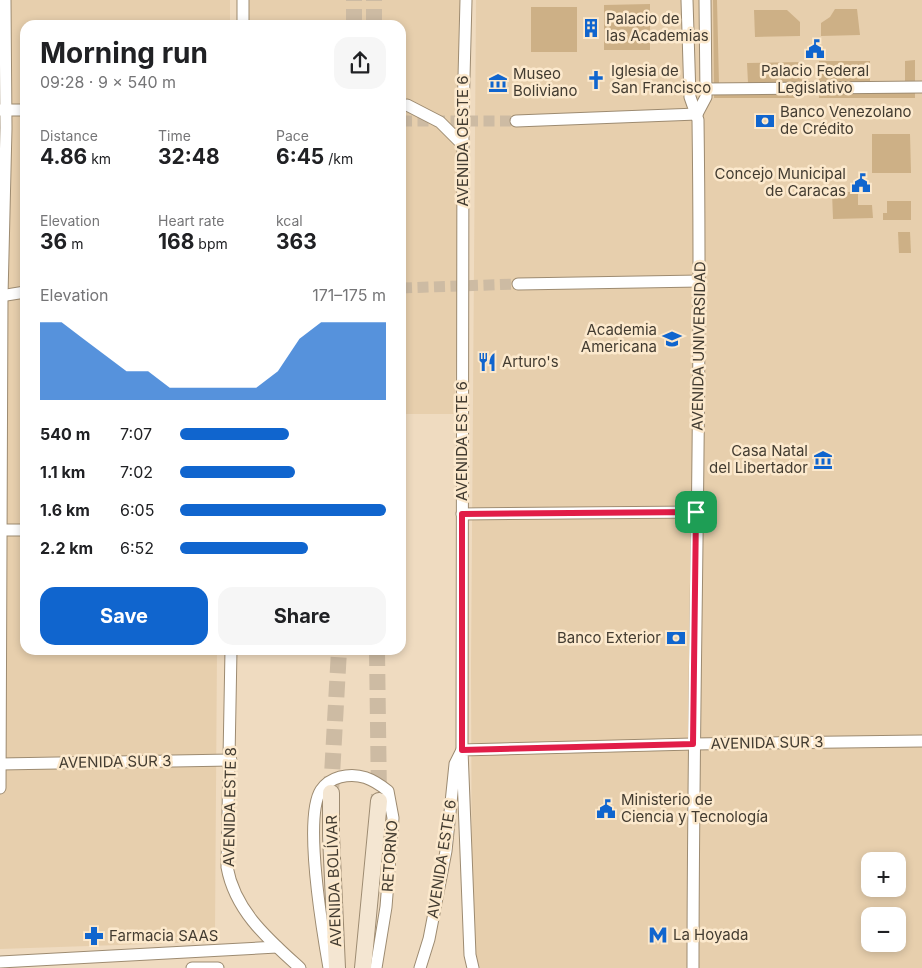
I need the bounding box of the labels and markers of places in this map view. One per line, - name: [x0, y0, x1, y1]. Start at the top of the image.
- place label: Palacio de las Academias: [606, 9, 709, 45]
- building icon: Palacio de las Academias: [580, 17, 602, 39]
- public building icon: Palacio Federal Legislativo: [804, 38, 826, 60]
- place label: Iglesia de San Francisco: [611, 61, 711, 97]
- place label: Palacio Federal Legislativo: [761, 61, 869, 97]
- place label: Museo Boliviano: [513, 64, 577, 100]
- church icon: Iglesia de San Francisco: [585, 69, 607, 91]
- museum icon: Museo Boliviano: [487, 72, 509, 94]
- place label: Banco Venezolano de Crédito: [780, 102, 912, 138]
- bank icon: Banco Venezolano de Crédito: [754, 110, 776, 132]
- place label: Concejo Municipal de Caracas: [715, 164, 846, 200]
- public building icon: Concejo Municipal de Caracas: [850, 172, 872, 194]
- place label: Academia Americana: [581, 320, 657, 356]
- school or university icon: Academia Americana: [661, 328, 683, 350]
- restaurant icon: Arturo's: [476, 351, 498, 373]
- place label: Arturo's: [502, 352, 559, 371]
- place label: Casa Natal del Libertador: [709, 441, 808, 477]
- museum icon: Casa Natal del Libertador: [812, 449, 834, 471]
- pin: [675, 491, 717, 533]
- bank icon: Banco Exterior: [665, 627, 687, 649]
- place label: Banco Exterior: [557, 628, 661, 647]
- place label: Ministerio de Ciencia y Tecnología: [621, 790, 768, 826]
- public building icon: Ministerio de Ciencia y Tecnología: [595, 798, 617, 820]
- metro station icon: La Hoyada: [647, 924, 669, 946]
- pharmacy icon: Farmacia SAAS: [83, 925, 105, 947]
- place label: La Hoyada: [673, 925, 748, 944]
- place label: Farmacia SAAS: [109, 926, 218, 945]

